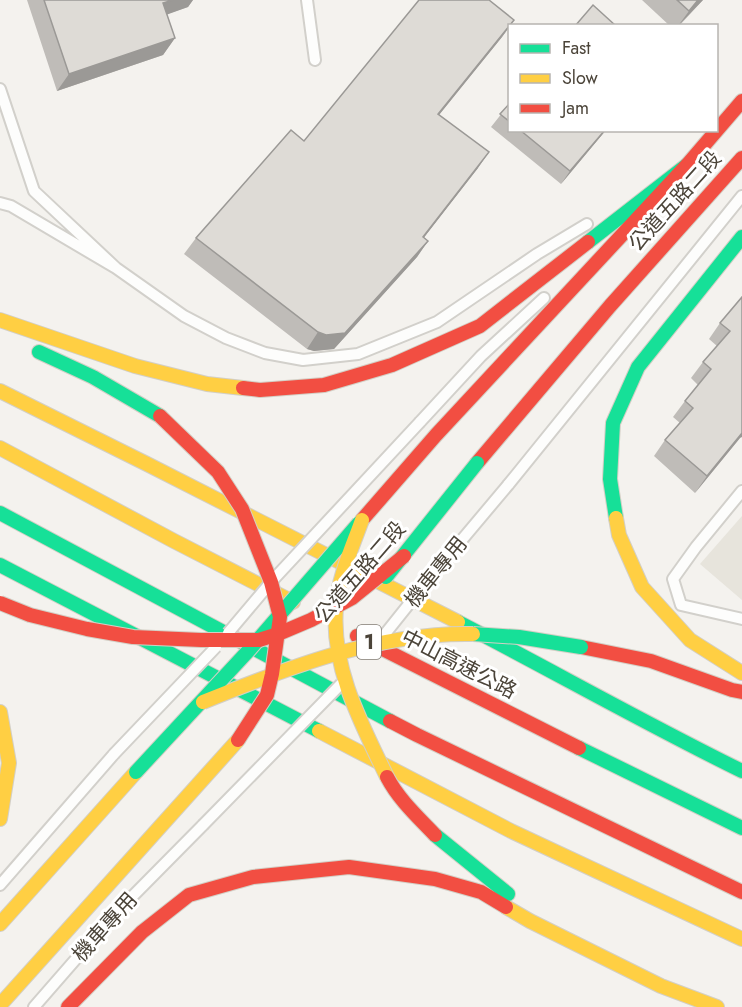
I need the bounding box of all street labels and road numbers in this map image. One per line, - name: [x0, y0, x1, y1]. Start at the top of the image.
- street label: 公道五路二段: [622, 144, 728, 258]
- street label: 公道五路二段: [307, 515, 413, 629]
- street label: 機車專用: [398, 530, 474, 614]
- street label: 中山高速公路: [396, 622, 522, 706]
- road number: 1: [357, 625, 381, 659]
- street label: 機車專用: [66, 886, 144, 968]

